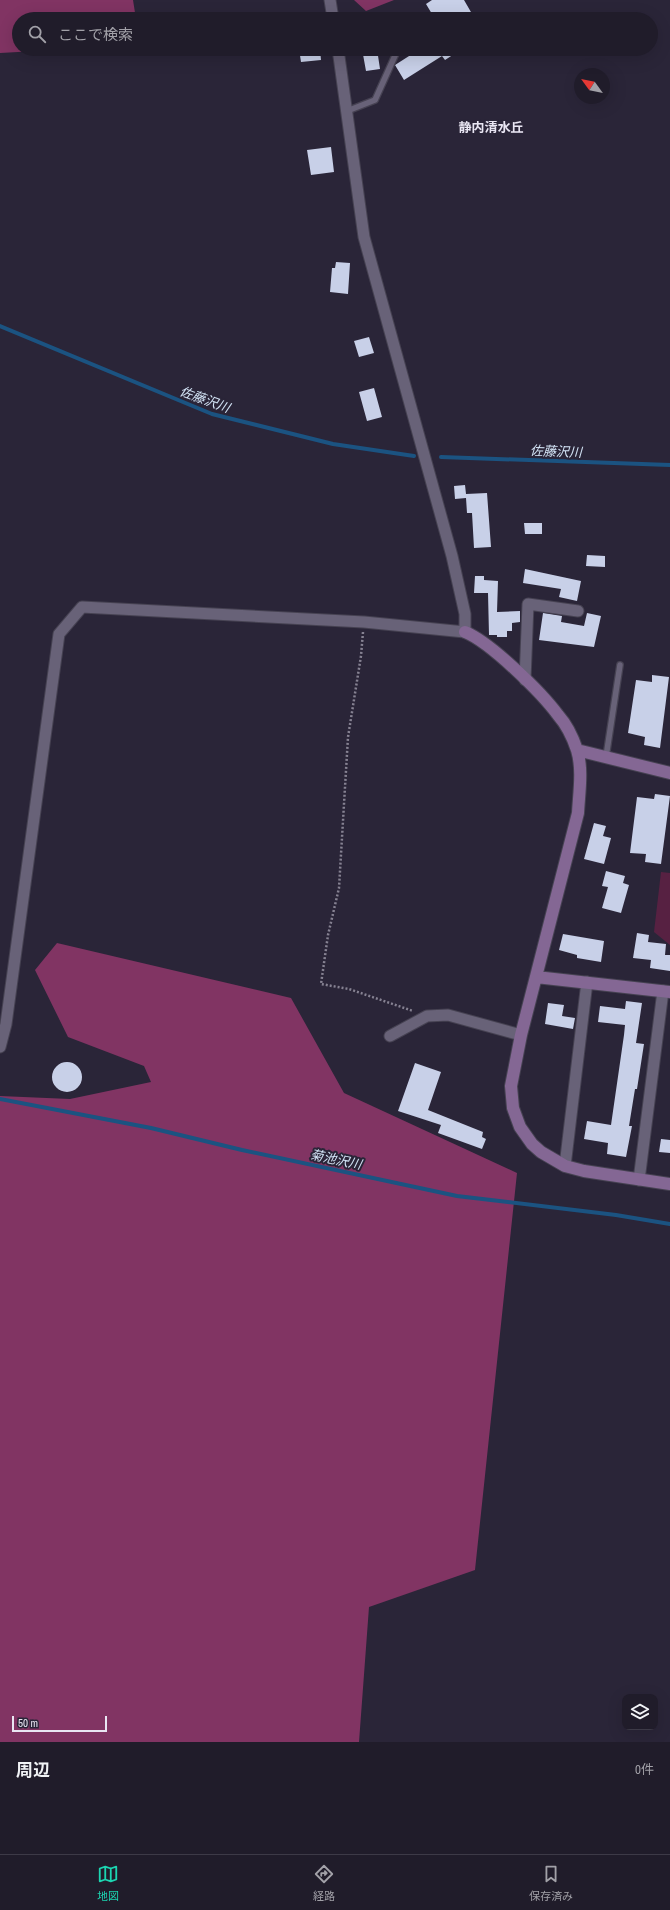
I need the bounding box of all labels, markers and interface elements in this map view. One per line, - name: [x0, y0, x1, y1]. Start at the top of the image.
- search box: [12, 12, 658, 56]
- icon: search: [26, 23, 48, 45]
- text: ここで検索: [58, 24, 133, 45]
- north arrow: [574, 68, 610, 104]
- district label: 静内清水丘: [458, 119, 524, 136]
- water label: 佐藤沢川: [177, 383, 234, 417]
- water label: 佐藤沢川: [530, 442, 584, 461]
- water label: 菊池沢川: [309, 1146, 365, 1174]
- map controls: [622, 1694, 658, 1730]
- button: layers: [622, 1694, 658, 1730]
- scale bar: [12, 1714, 107, 1733]
- text: 50 m: [18, 1716, 38, 1730]
- text: 周辺: [16, 1758, 50, 1781]
- text: 0件: [635, 1761, 654, 1778]
- tab: 地図: [97, 1863, 119, 1903]
- tab: 経路: [313, 1863, 335, 1903]
- tab: 保存済み: [529, 1863, 573, 1903]

